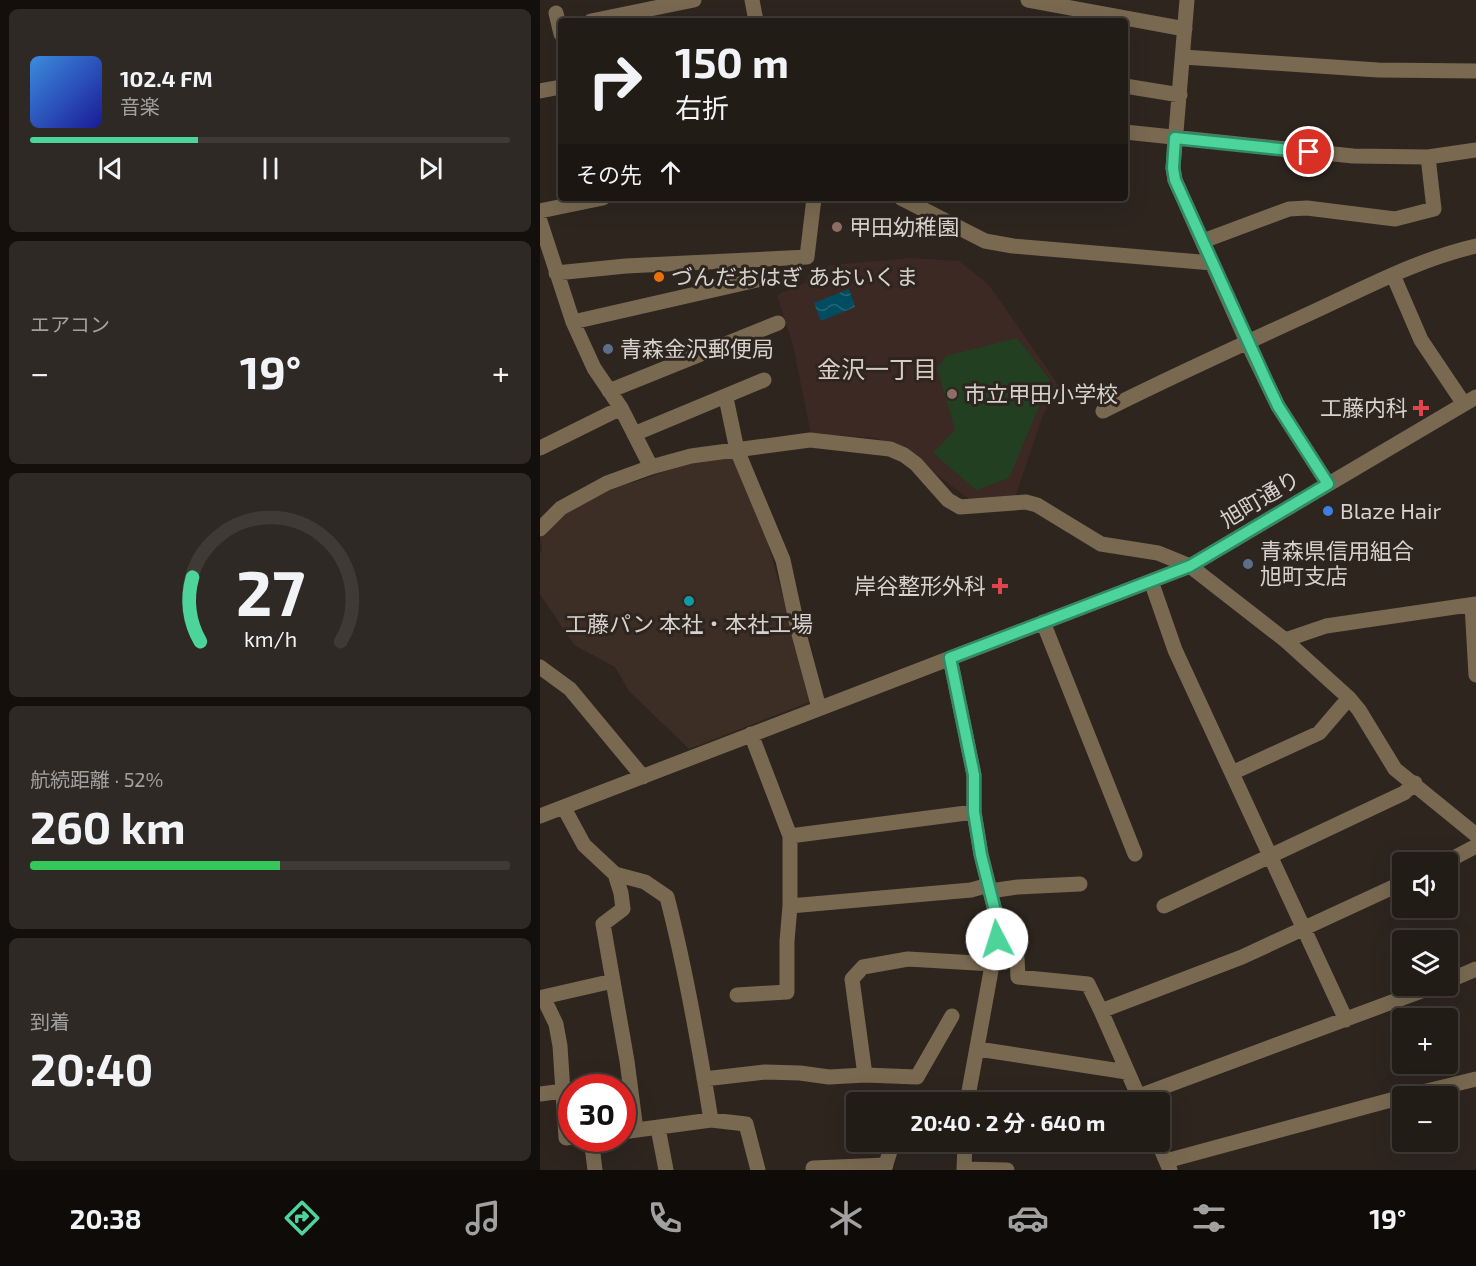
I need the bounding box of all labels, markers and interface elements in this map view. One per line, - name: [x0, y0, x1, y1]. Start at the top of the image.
- text: 150 m: [675, 36, 789, 86]
- icon: right: [576, 42, 654, 120]
- text: 102.4 FM: [120, 65, 213, 91]
- text: 右折: [675, 91, 729, 123]
- text: 音楽: [120, 94, 160, 118]
- pin: [1283, 126, 1334, 177]
- icon: arrive: [1292, 135, 1325, 168]
- icon: previous: [94, 152, 127, 185]
- icon: pause: [254, 152, 287, 185]
- icon: next: [414, 152, 447, 185]
- icon: ahead: [654, 156, 687, 189]
- text: その先: [576, 161, 642, 187]
- place label: 甲田幼稚園: [849, 213, 959, 239]
- marker: 甲田幼稚園: [830, 220, 844, 234]
- place label: づんだおはぎ あおいくま: [671, 263, 918, 289]
- marker: づんだおはぎ あおいくま: [652, 270, 666, 284]
- text: エアコン: [30, 312, 110, 336]
- place label: 青森金沢郵便局: [620, 335, 774, 361]
- marker: 青森金沢郵便局: [601, 342, 615, 356]
- text: 19°: [240, 344, 301, 398]
- text: −: [30, 352, 49, 392]
- text: +: [492, 352, 510, 392]
- district label: 金沢一丁目: [817, 354, 937, 383]
- place label: 市立甲田小学校: [964, 380, 1118, 406]
- marker: 市立甲田小学校: [945, 387, 959, 401]
- place label: 工藤内科: [1320, 394, 1408, 420]
- marker: 工藤内科: [1412, 399, 1430, 417]
- street label: 旭町通り: [1215, 464, 1304, 532]
- place label: Blaze Hair: [1340, 497, 1441, 523]
- marker: Blaze Hair: [1321, 504, 1335, 518]
- place label: 青森県信用組合 旭町支店: [1260, 537, 1414, 588]
- text: 27: [235, 554, 305, 629]
- marker: 青森県信用組合 旭町支店: [1241, 557, 1255, 571]
- place label: 岸谷整形外科: [854, 572, 986, 598]
- marker: 岸谷整形外科: [991, 577, 1009, 595]
- marker: 工藤パン 本社・本社工場: [682, 594, 696, 608]
- place label: 工藤パン 本社・本社工場: [565, 610, 813, 636]
- text: km/h: [243, 626, 297, 651]
- text: 航続距離 · 52%: [30, 767, 163, 791]
- text: 260 km: [30, 799, 186, 853]
- map controls: [1392, 852, 1458, 1152]
- button: sound: [1392, 852, 1458, 918]
- position arrow: [965, 907, 1029, 971]
- button: layers: [1392, 930, 1458, 996]
- button: +: [1392, 1008, 1458, 1074]
- text: 到着: [30, 1009, 70, 1033]
- text: 20:40: [30, 1041, 153, 1095]
- speed limit sign: 30: [558, 1074, 636, 1152]
- button: −: [1392, 1086, 1458, 1152]
- text: 20:40 · 2 分 · 640 m: [911, 1109, 1105, 1135]
- icon: directions: [281, 1197, 323, 1239]
- icon: music: [462, 1197, 504, 1239]
- icon: phone: [644, 1197, 686, 1239]
- icon: climate: [825, 1197, 867, 1239]
- icon: car: [1007, 1197, 1049, 1239]
- icon: filters: [1188, 1197, 1230, 1239]
- text: 20:38: [70, 1202, 142, 1234]
- text: 19°: [1369, 1202, 1406, 1234]

